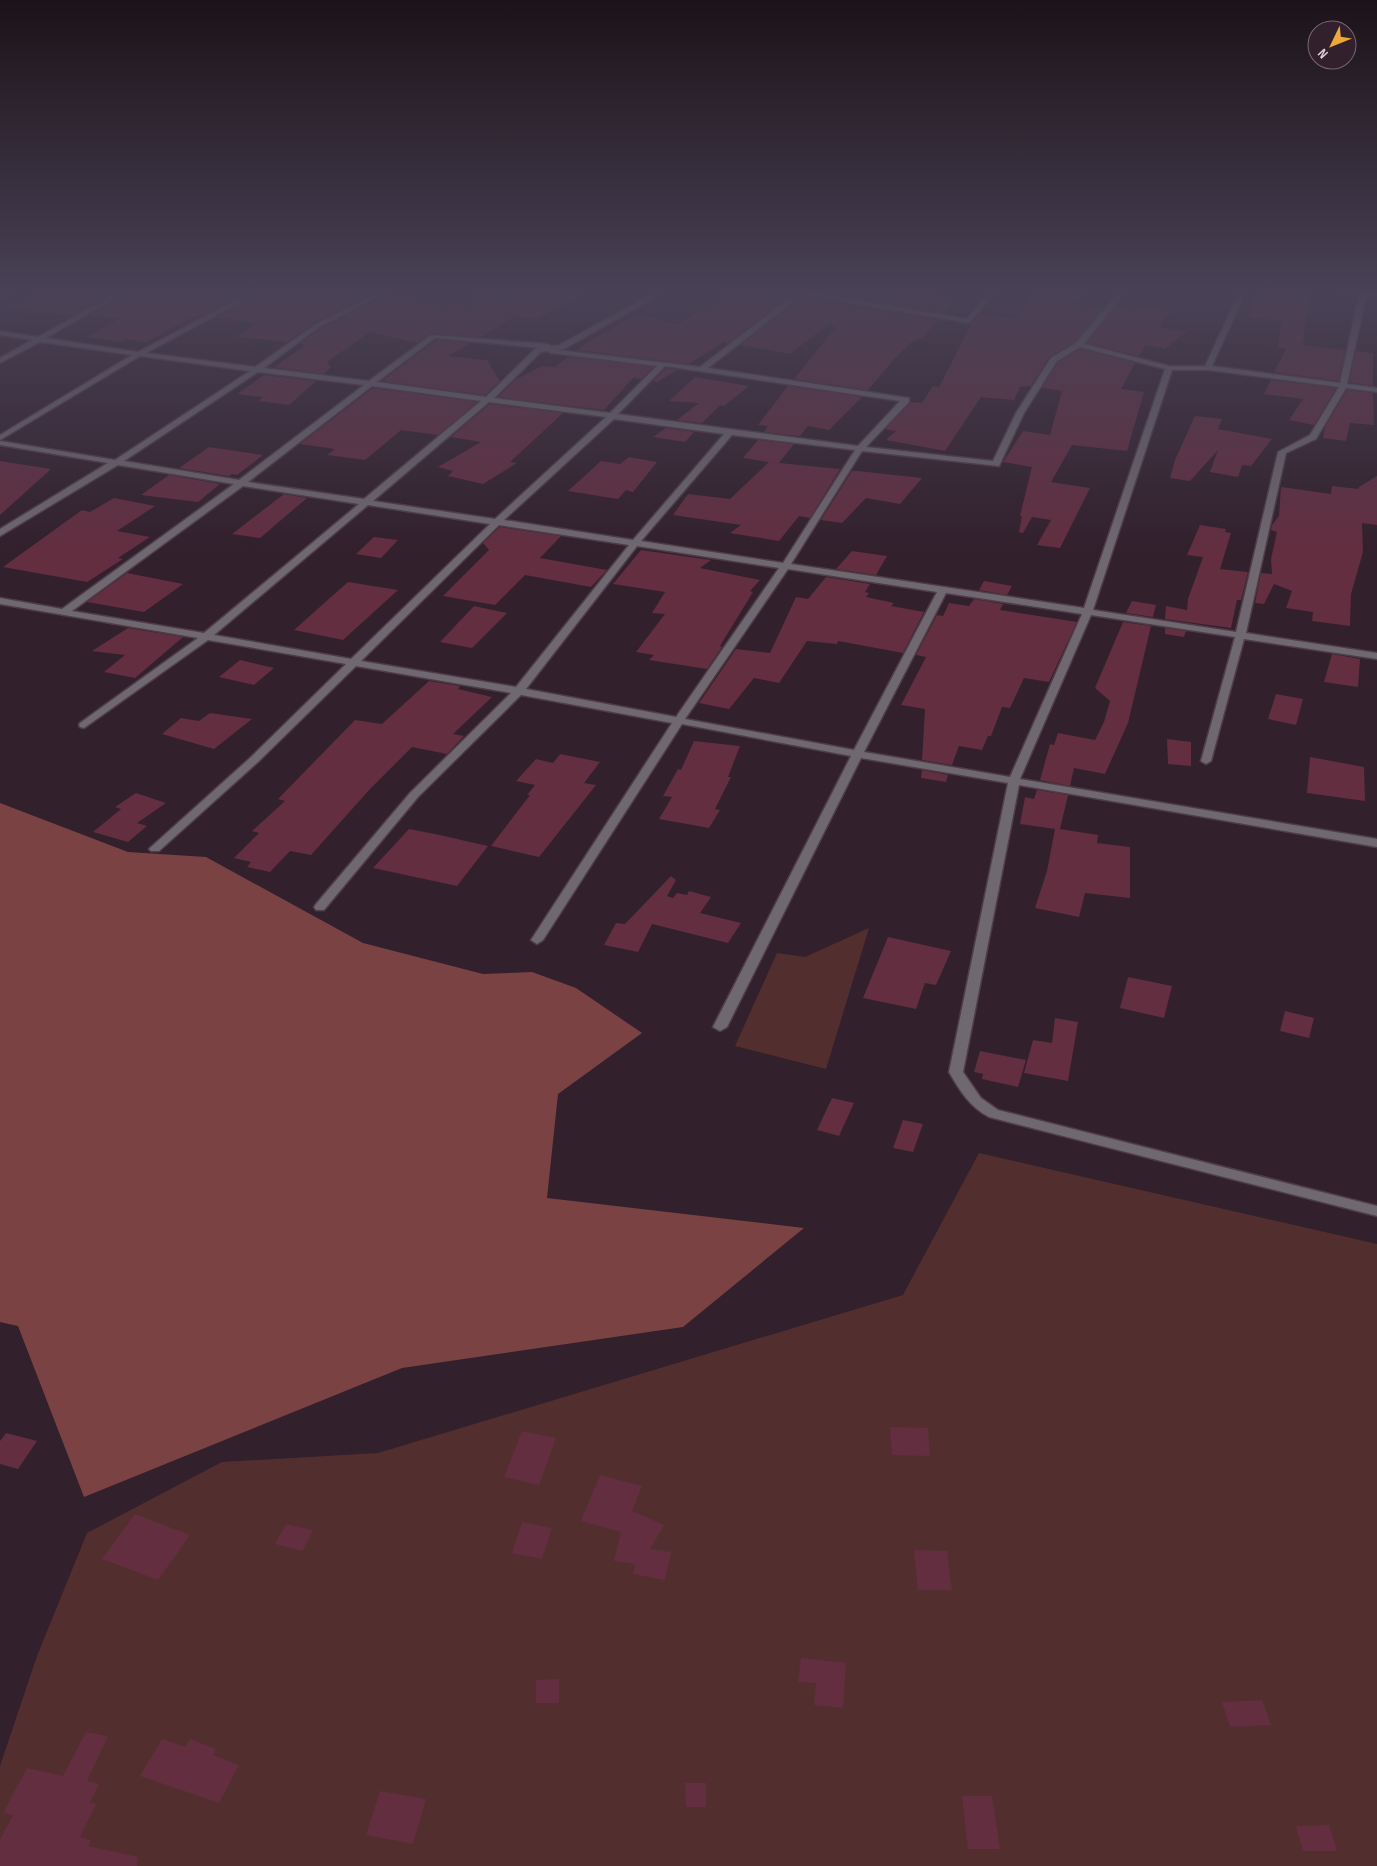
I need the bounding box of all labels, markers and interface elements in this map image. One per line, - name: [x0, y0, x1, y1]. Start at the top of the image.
- north arrow: [1307, 20, 1357, 70]
- text: N: [1314, 45, 1332, 62]

